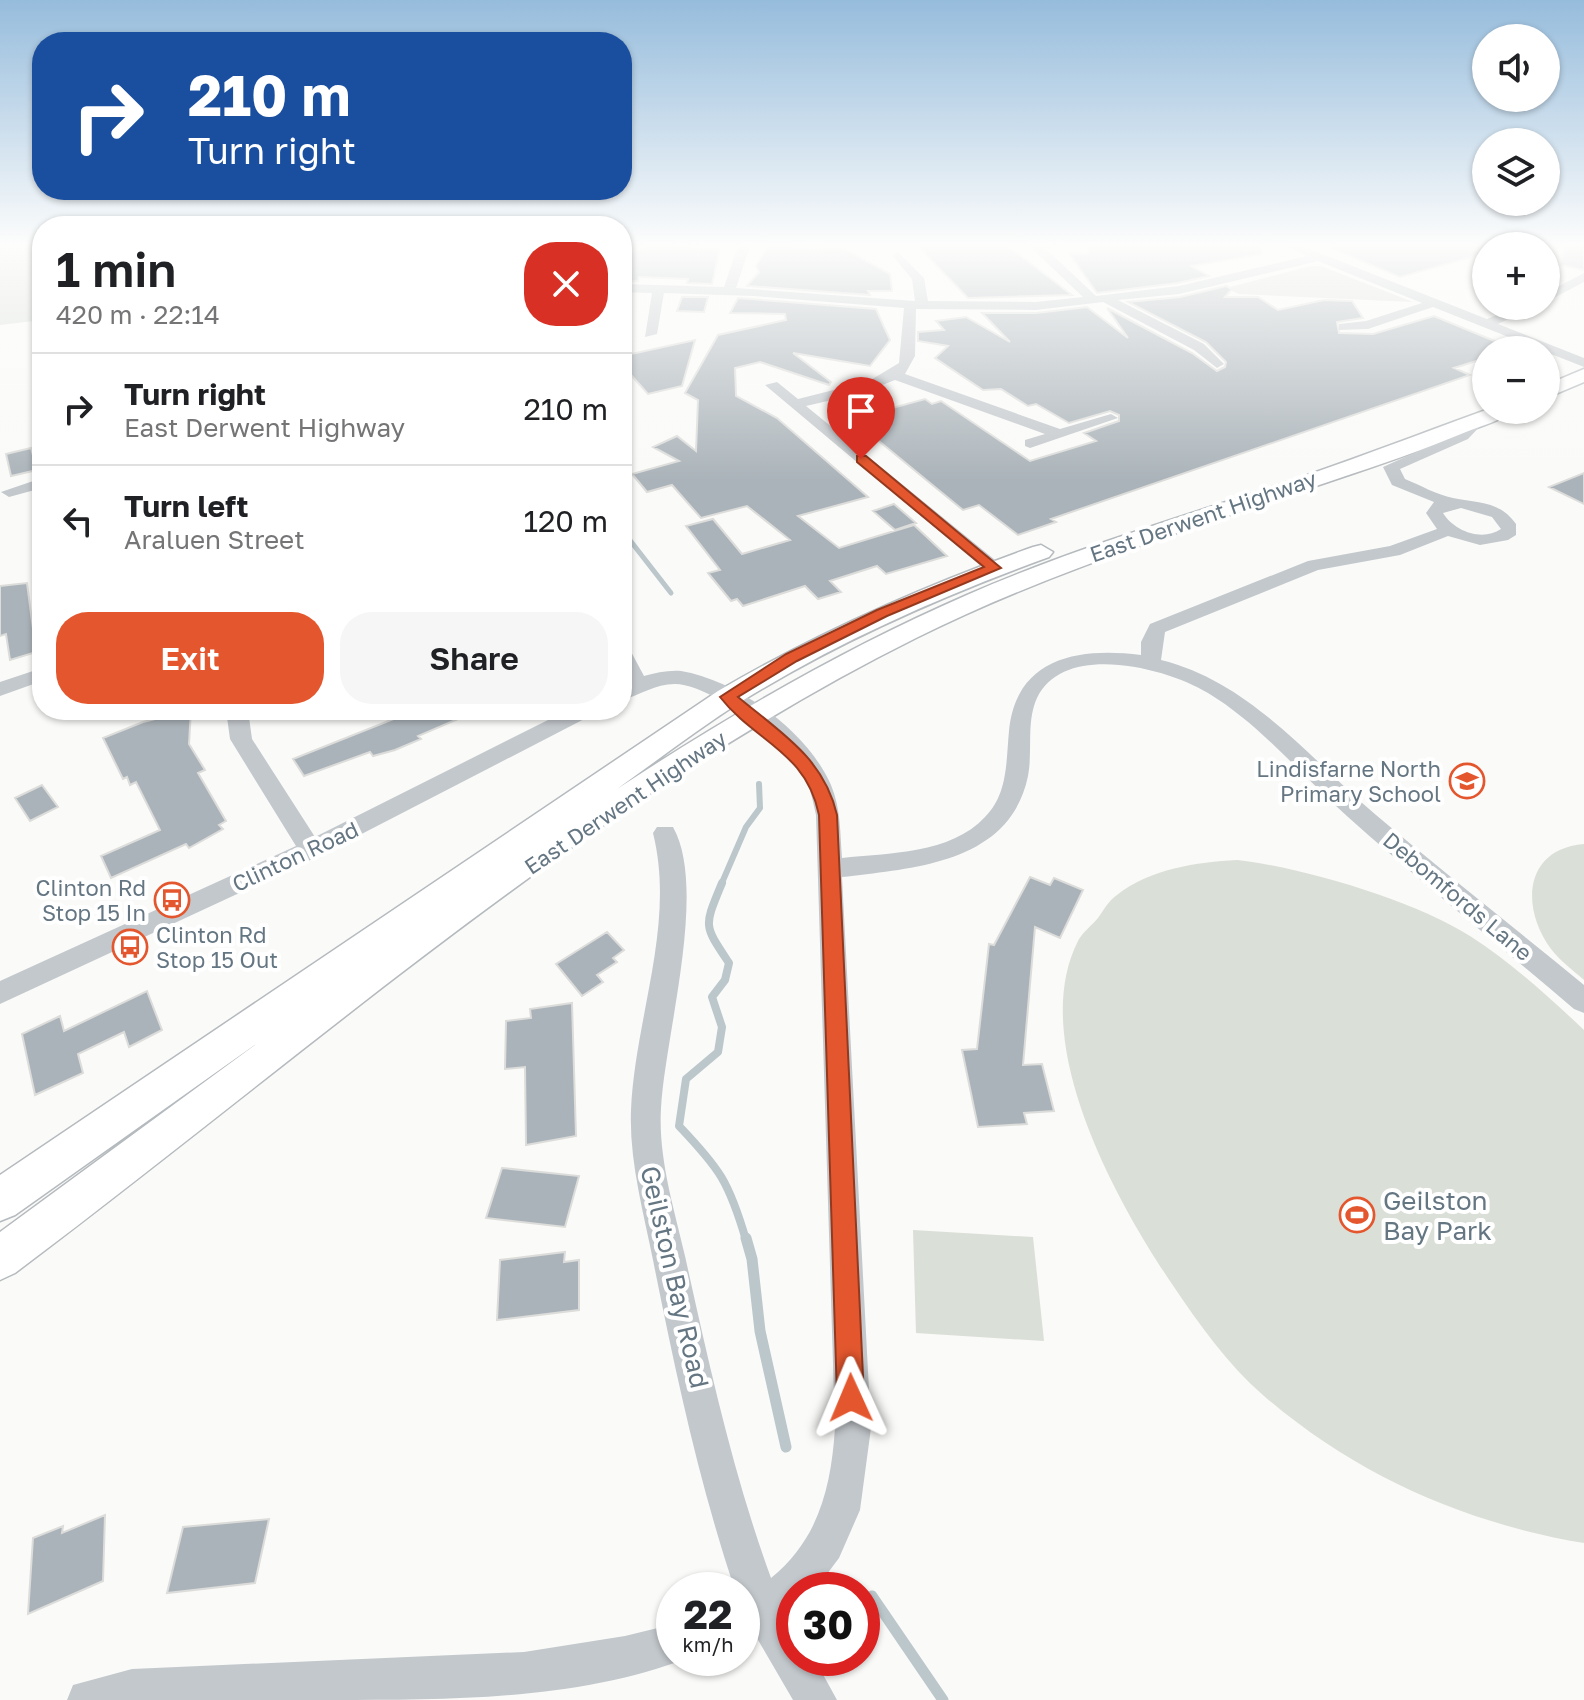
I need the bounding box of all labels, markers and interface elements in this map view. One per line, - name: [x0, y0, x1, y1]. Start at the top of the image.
- map controls: [1472, 24, 1560, 424]
- button: sound: [1472, 24, 1560, 112]
- text: 210 m: [188, 61, 350, 128]
- icon: right: [56, 64, 160, 168]
- button: layers: [1472, 128, 1560, 216]
- text: Turn right: [188, 129, 356, 172]
- button: +: [1472, 232, 1560, 320]
- text: 1 min: [56, 240, 176, 298]
- button: close: [524, 242, 608, 326]
- text: 420 m · 22:14: [56, 299, 220, 330]
- button: −: [1472, 336, 1560, 424]
- text: Turn right: [124, 376, 266, 412]
- pin: [827, 377, 895, 459]
- icon: right: [56, 387, 100, 431]
- icon: arrive: [839, 389, 883, 433]
- text: 210 m: [523, 391, 608, 427]
- text: East Derwent Highway: [124, 412, 405, 443]
- street label: East Derwent Highway: [1086, 465, 1320, 567]
- text: Turn left: [124, 488, 249, 524]
- icon: left: [56, 499, 100, 543]
- text: 120 m: [523, 503, 608, 539]
- text: Araluen Street: [124, 524, 305, 555]
- button: Exit: [56, 612, 324, 704]
- button: Share: [340, 612, 608, 704]
- street label: East Derwent Highway: [519, 724, 731, 880]
- place label: Lindisfarne North Primary School: [1256, 755, 1441, 807]
- school or university icon: Lindisfarne North Primary School: [1448, 762, 1486, 800]
- street label: Clinton Road: [228, 815, 362, 897]
- street label: Debomfords Lane: [1378, 826, 1538, 966]
- place label: Clinton Rd Stop 15 In: [35, 874, 146, 926]
- bus stop icon: Clinton Rd Stop 15 In: [153, 881, 191, 919]
- place label: Clinton Rd Stop 15 Out: [156, 921, 278, 973]
- bus stop icon: Clinton Rd Stop 15 Out: [111, 928, 149, 966]
- street label: Geilston Bay Road: [634, 1163, 716, 1391]
- place label: Geilston Bay Park: [1383, 1185, 1492, 1246]
- sports icon: Geilston Bay Park: [1338, 1196, 1376, 1234]
- position arrow: [809, 1356, 893, 1440]
- speed limit sign: 30: [776, 1572, 880, 1676]
- text: 22: [684, 1590, 732, 1638]
- text: km/h: [683, 1632, 733, 1656]

